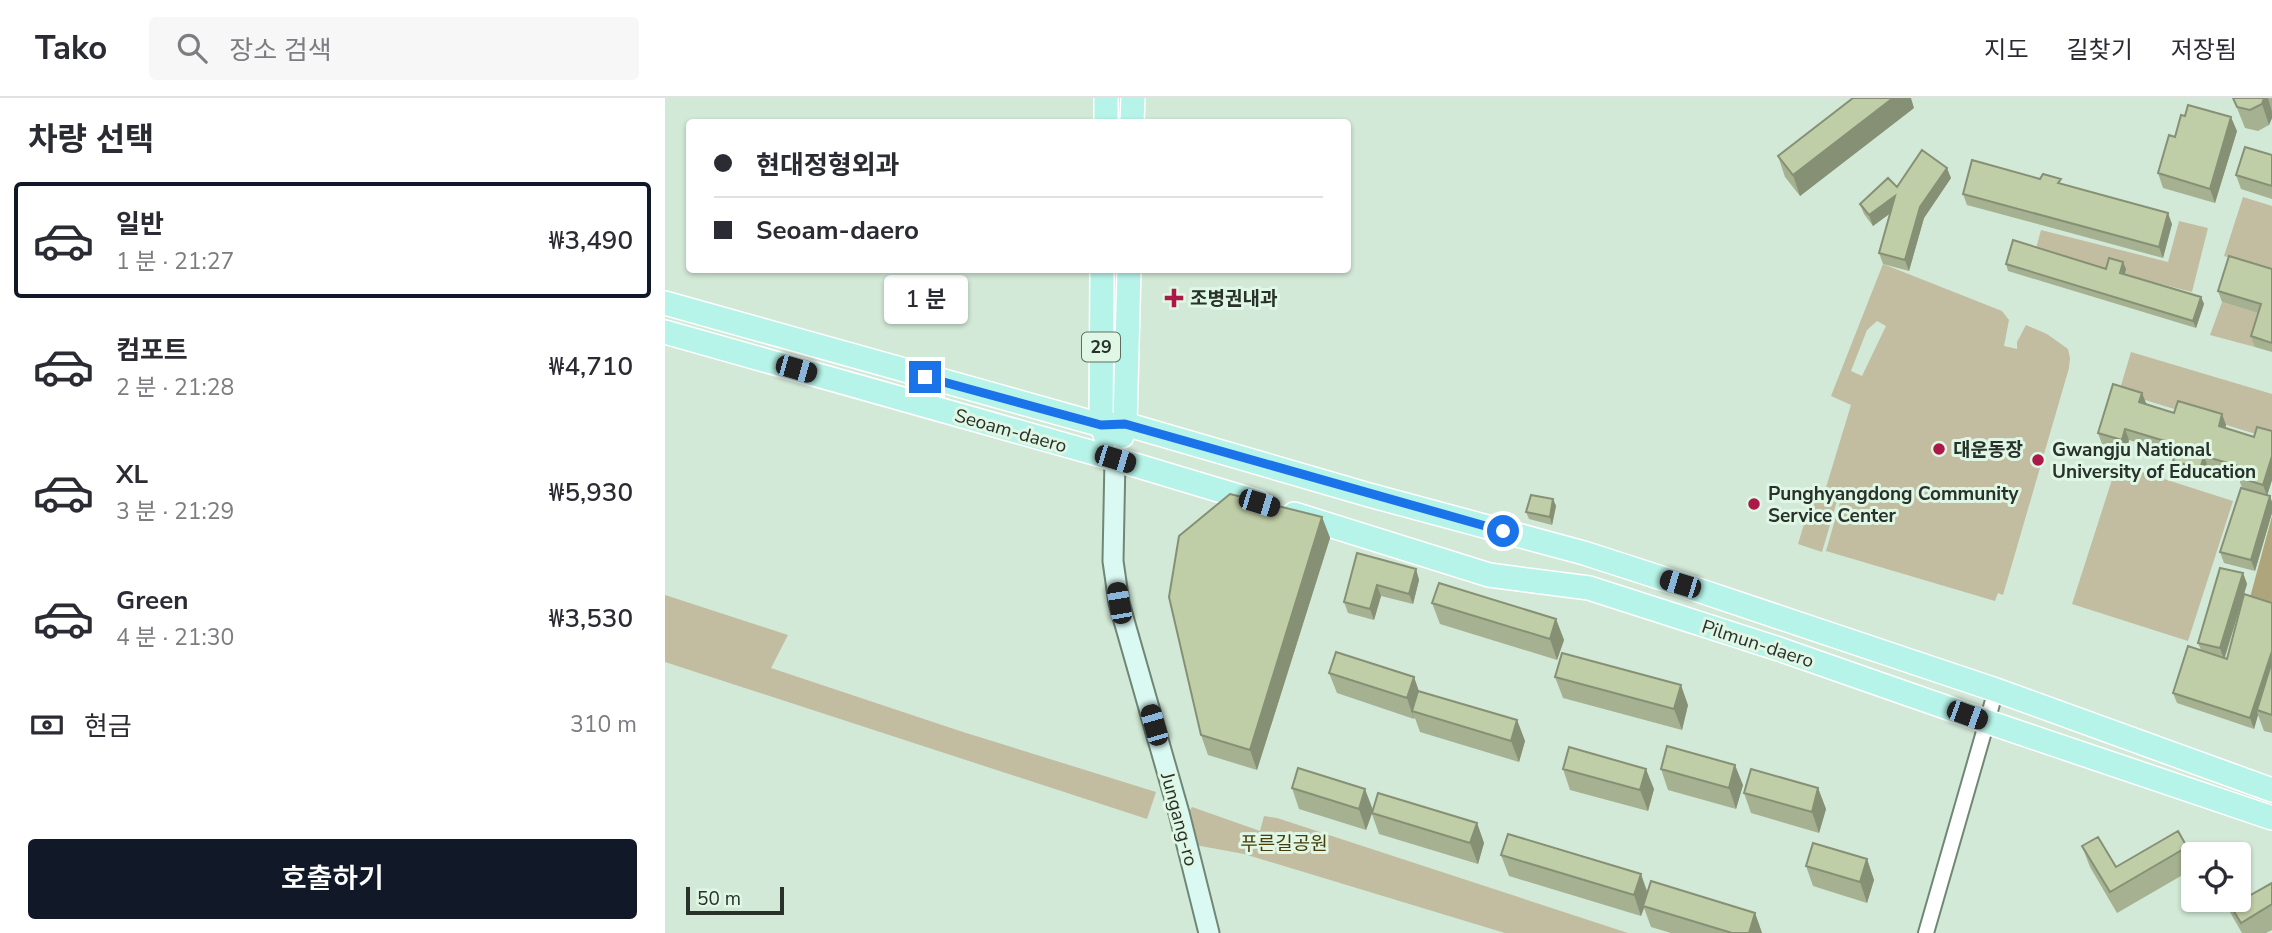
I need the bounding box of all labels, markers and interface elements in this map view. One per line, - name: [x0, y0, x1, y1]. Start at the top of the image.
- search box: [149, 17, 639, 80]
- text: Tako: [35, 26, 107, 71]
- icon: search: [173, 29, 211, 67]
- text: 장소 검색: [229, 33, 332, 68]
- text: 지도: [1984, 34, 2029, 66]
- text: 길찾기: [2067, 34, 2133, 66]
- text: 저장됨: [2171, 34, 2237, 66]
- text: 차량 선택: [28, 118, 154, 161]
- text: 현대정형외과: [756, 148, 900, 183]
- text: 일반: [116, 207, 164, 242]
- icon: car: [32, 209, 95, 272]
- text: Seoam-daero: [756, 213, 919, 248]
- text: ₩3,490: [549, 223, 633, 258]
- text: 1 분 · 21:27: [116, 246, 234, 277]
- callout: 1 분: [883, 275, 967, 324]
- text: 1 분: [905, 284, 947, 315]
- place label: 조병권내과: [1190, 286, 1278, 312]
- marker: 조병권내과: [1164, 288, 1184, 308]
- road number: 29: [1082, 332, 1120, 362]
- text: 컴포트: [116, 333, 188, 368]
- icon: car: [32, 335, 95, 398]
- text: ₩4,710: [549, 349, 633, 384]
- car: [773, 353, 820, 385]
- route end: [909, 361, 941, 393]
- text: 2 분 · 21:28: [116, 372, 234, 403]
- street label: Seoam-daero: [952, 403, 1070, 459]
- place label: 대운동장: [1953, 437, 2023, 463]
- place label: Gwangju National University of Education: [2052, 437, 2256, 485]
- marker: 대운동장: [1931, 441, 1947, 457]
- car: [1092, 443, 1139, 475]
- marker: Gwangju National University of Education: [2030, 452, 2046, 468]
- text: XL: [116, 457, 148, 492]
- icon: car: [32, 461, 95, 524]
- text: ₩5,930: [549, 475, 633, 510]
- place label: Punghyangdong Community Service Center: [1768, 481, 2020, 529]
- car: [1236, 487, 1283, 519]
- text: 3 분 · 21:29: [116, 496, 234, 527]
- marker: Punghyangdong Community Service Center: [1746, 496, 1762, 512]
- route start: [1487, 515, 1519, 547]
- car: [1657, 568, 1704, 600]
- car: [1106, 580, 1133, 626]
- text: Green: [116, 583, 189, 618]
- icon: car: [32, 587, 95, 650]
- text: ₩3,530: [549, 601, 633, 636]
- street label: Pilmun-daero: [1698, 614, 1817, 674]
- text: 4 분 · 21:30: [116, 622, 234, 653]
- car: [1944, 698, 1991, 732]
- car: [1139, 702, 1170, 748]
- icon: cash: [28, 706, 66, 744]
- text: 현금: [84, 709, 132, 744]
- text: 310 m: [570, 709, 637, 740]
- street label: Jungang-ro: [1154, 769, 1204, 869]
- park label: 푸른길공원: [1240, 831, 1328, 857]
- button: 호출하기: [28, 839, 637, 919]
- map controls: [2181, 842, 2251, 912]
- button: locate: [2181, 842, 2251, 912]
- scale bar: [686, 884, 784, 916]
- text: 50 m: [697, 886, 741, 912]

